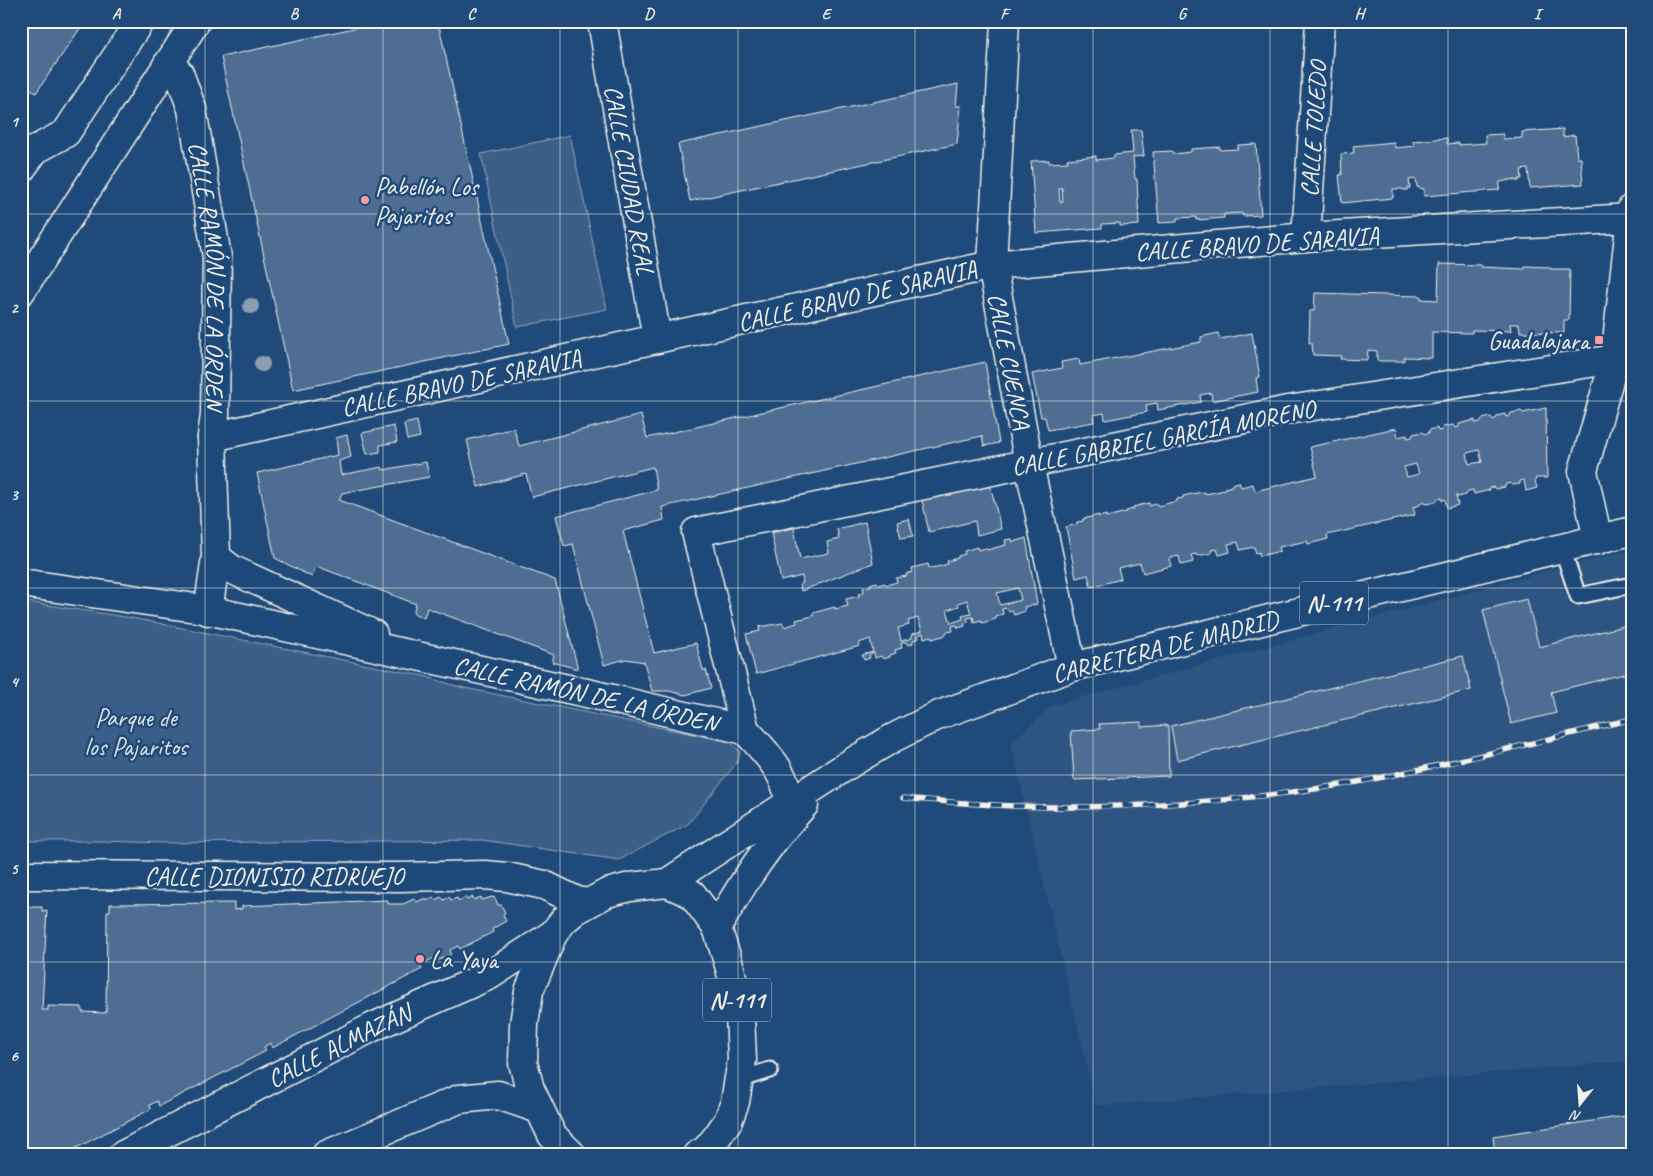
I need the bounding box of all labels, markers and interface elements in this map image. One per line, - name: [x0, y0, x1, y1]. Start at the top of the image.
- text: A: [112, 4, 122, 24]
- text: B: [290, 4, 300, 24]
- text: C: [467, 4, 477, 24]
- text: D: [644, 4, 655, 24]
- text: E: [822, 4, 833, 24]
- text: F: [1000, 4, 1011, 24]
- text: G: [1178, 4, 1188, 24]
- text: H: [1354, 4, 1366, 24]
- text: I: [1534, 4, 1544, 24]
- street label: CALLE TOLEDO: [1293, 58, 1335, 198]
- street label: CALLE CIUDAD REAL: [597, 83, 661, 278]
- text: 1: [10, 112, 19, 132]
- street label: CALLE RAMÓN DE LA ÓRDEN: [181, 140, 233, 414]
- place label: Pabellón Los Pajaritos: [375, 171, 481, 232]
- marker: Pabellón Los Pajaritos: [359, 194, 371, 206]
- street label: CALLE BRAVO DE SARAVIA: [1134, 219, 1380, 268]
- street label: CALLE BRAVO DE SARAVIA: [735, 253, 980, 339]
- street label: CALLE CUENCA: [980, 291, 1038, 432]
- text: 2: [10, 298, 19, 318]
- place label: Guadalajara: [1488, 325, 1592, 357]
- marker: Guadalajara: [1593, 334, 1605, 346]
- street label: CALLE BRAVO DE SARAVIA: [338, 342, 584, 424]
- street label: CALLE GABRIEL GARCÍA MORENO: [1009, 392, 1320, 483]
- text: 3: [10, 485, 19, 505]
- road number: N-111: [1300, 582, 1368, 624]
- street label: CARRETERA DE MADRID: [1049, 603, 1284, 690]
- street label: CALLE RAMÓN DE LA ÓRDEN: [451, 649, 725, 741]
- text: 4: [10, 672, 19, 692]
- park label: Parque de los Pajaritos: [85, 702, 190, 763]
- text: 5: [11, 859, 20, 879]
- street label: CALLE DIONISIO RIDRUEJO: [145, 861, 406, 893]
- place label: La Yaya: [430, 944, 500, 976]
- marker: La Yaya: [414, 953, 426, 965]
- road number: N-111: [703, 978, 771, 1022]
- street label: CALLE ALMAZÁN: [262, 996, 419, 1095]
- text: 6: [10, 1046, 19, 1066]
- north arrow: [1556, 1078, 1606, 1128]
- text: N: [1567, 1106, 1583, 1125]

